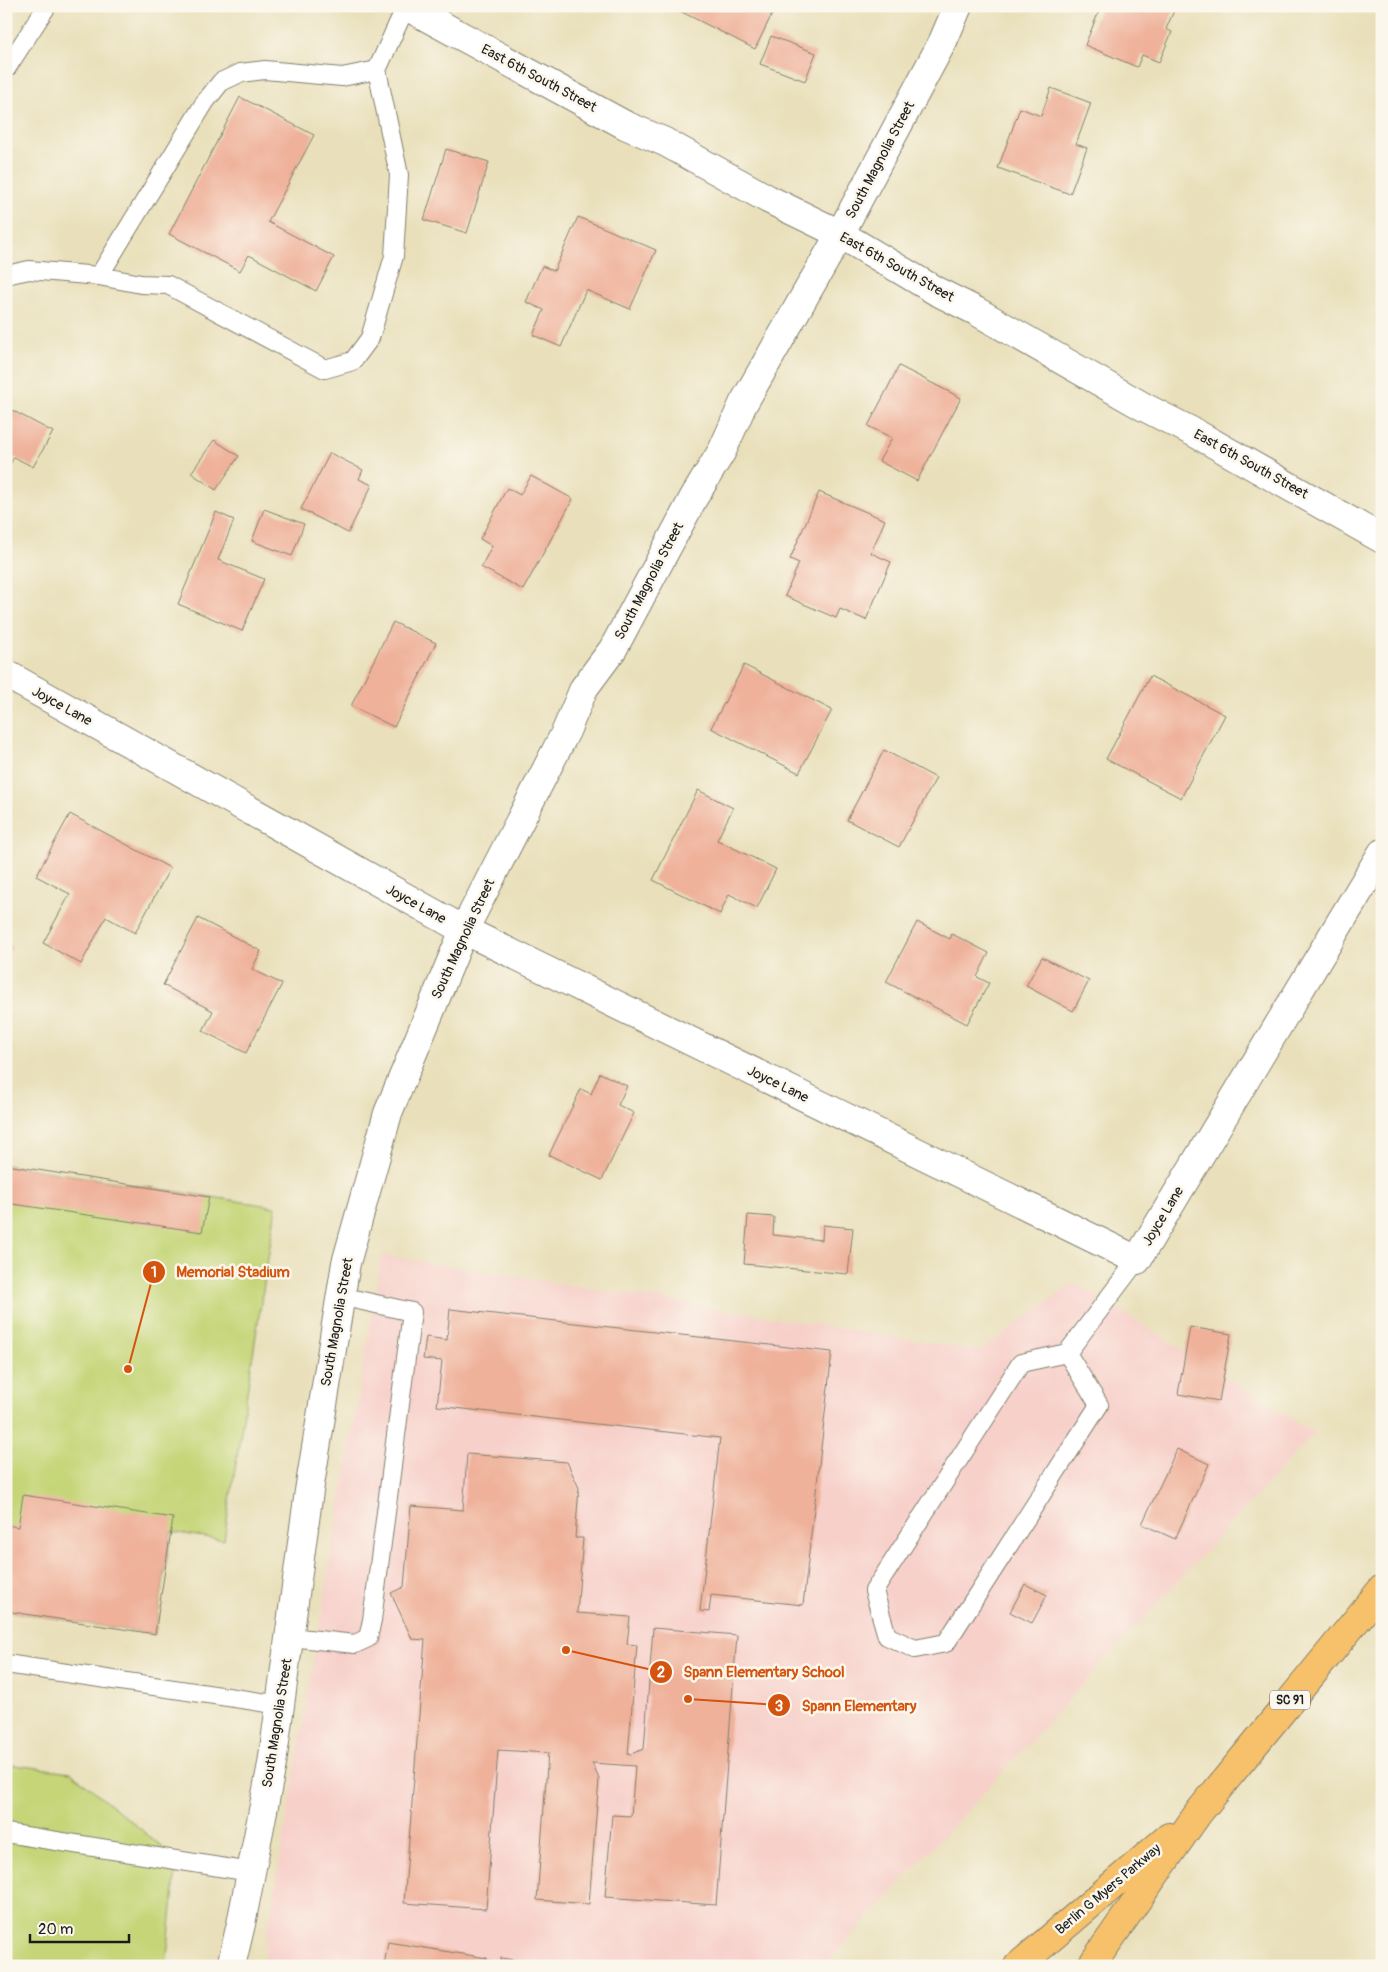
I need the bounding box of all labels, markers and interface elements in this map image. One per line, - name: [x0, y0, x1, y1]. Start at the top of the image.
- street label: East 6th South Street: [478, 40, 600, 116]
- street label: South Magnolia Street: [842, 98, 918, 222]
- street label: East 6th South Street: [837, 229, 957, 306]
- street label: East 6th South Street: [1191, 426, 1311, 503]
- street label: South Magnolia Street: [611, 519, 687, 643]
- street label: Joyce Lane: [29, 683, 95, 729]
- street label: South Magnolia Street: [428, 876, 498, 1002]
- street label: Joyce Lane: [383, 881, 449, 927]
- street label: Joyce Lane: [745, 1062, 811, 1106]
- street label: Joyce Lane: [1139, 1183, 1187, 1249]
- street label: South Magnolia Street: [317, 1256, 357, 1388]
- callout: Memorial Stadium: [141, 1257, 300, 1287]
- text: 1: [151, 1263, 157, 1282]
- text: Memorial Stadium: [176, 1263, 290, 1282]
- street label: South Magnolia Street: [258, 1657, 296, 1789]
- callout: Spann Elementary School: [649, 1657, 855, 1687]
- text: 2: [657, 1663, 665, 1682]
- text: Spann Elementary School: [683, 1663, 845, 1682]
- callout: Spann Elementary: [767, 1690, 927, 1720]
- road number: SC 91: [1270, 1690, 1310, 1710]
- text: 3: [775, 1697, 783, 1716]
- text: Spann Elementary: [802, 1697, 917, 1716]
- street label: Berlin G Myers Parkway: [1052, 1840, 1164, 1938]
- scale bar: [30, 1912, 129, 1944]
- text: 20 m: [38, 1920, 73, 1939]

